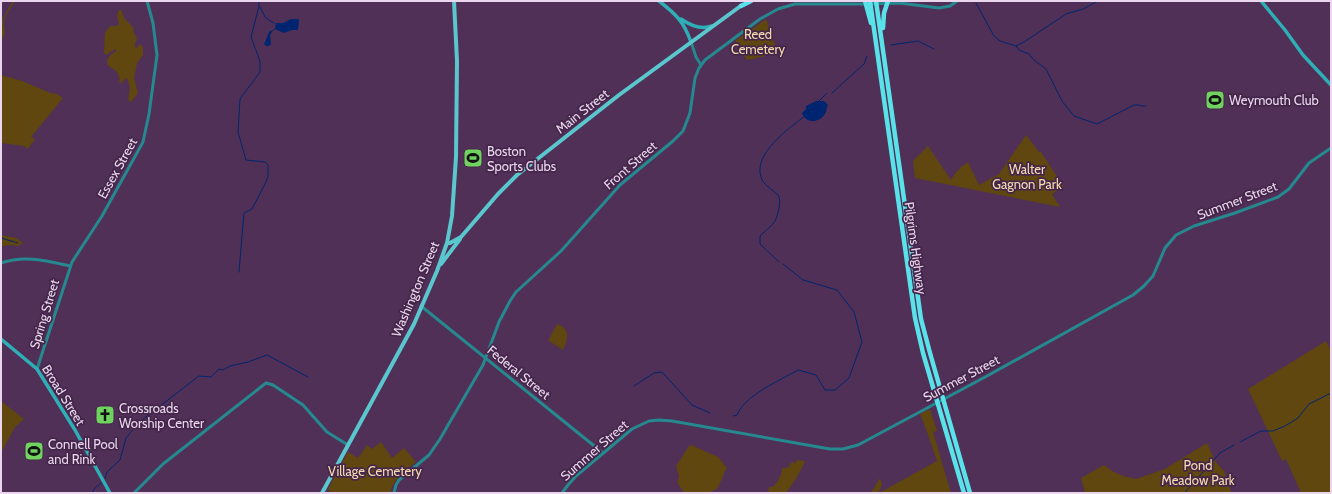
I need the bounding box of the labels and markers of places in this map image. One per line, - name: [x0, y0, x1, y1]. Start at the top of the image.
- sports icon: Weymouth Club: [1204, 89, 1226, 111]
- place label: Weymouth Club: [1229, 92, 1319, 108]
- place label: Boston Sports Clubs: [487, 143, 557, 174]
- sports icon: Boston Sports Clubs: [462, 147, 484, 169]
- place label: Crossroads Worship Center: [119, 400, 205, 431]
- church icon: Crossroads Worship Center: [94, 404, 116, 426]
- place label: Connell Pool and Rink: [48, 436, 118, 467]
- sports icon: Connell Pool and Rink: [23, 440, 45, 462]

